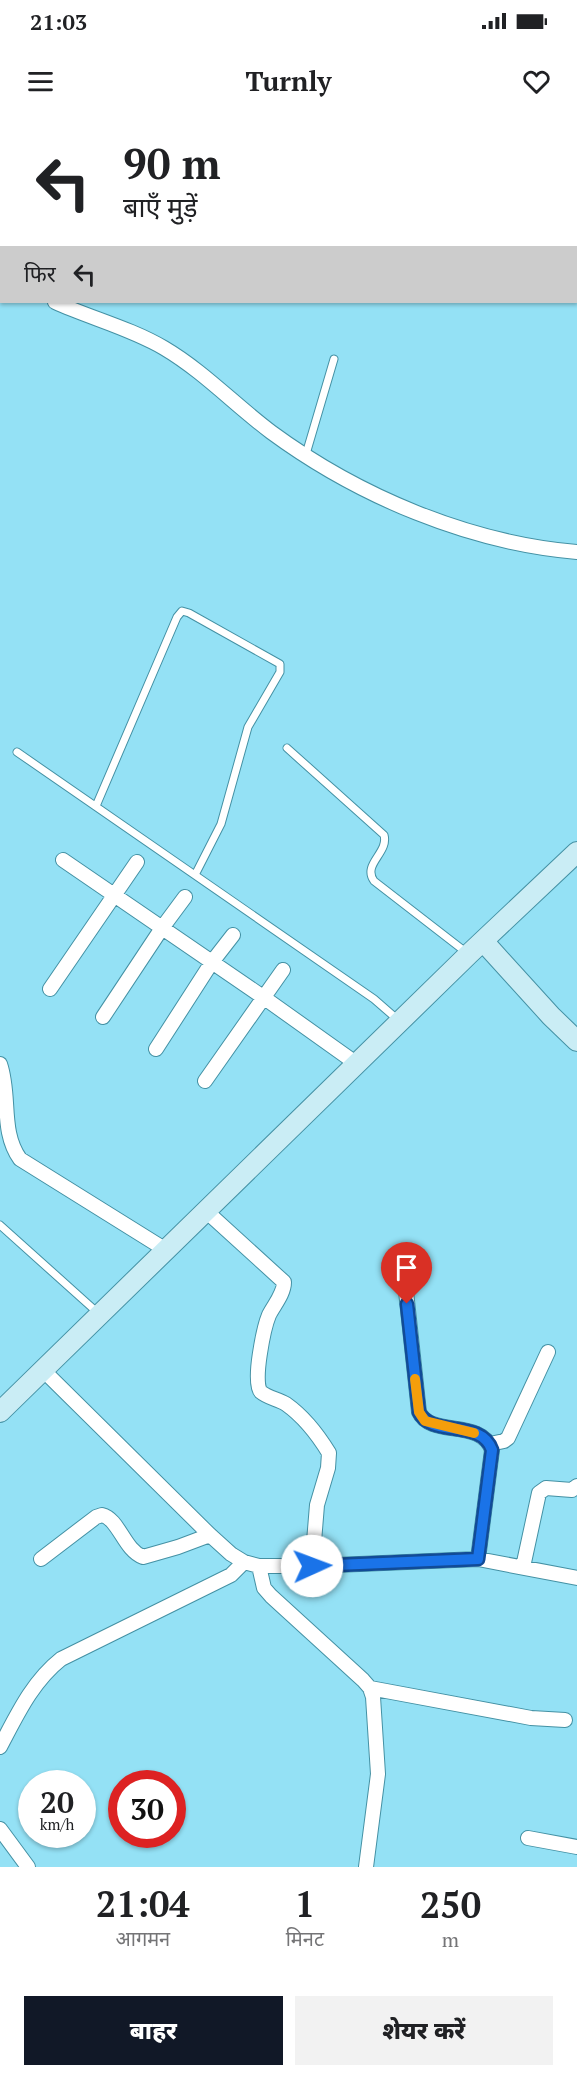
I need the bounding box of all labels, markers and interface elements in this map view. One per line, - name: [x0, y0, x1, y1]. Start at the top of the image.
- text: 21:03: [30, 7, 87, 36]
- text: Turnly: [245, 63, 332, 99]
- icon: menu: [24, 65, 57, 98]
- icon: heart: [520, 65, 553, 98]
- text: 90 m: [123, 135, 221, 191]
- icon: left: [24, 144, 102, 222]
- text: बाएँ मुड़ें: [123, 189, 198, 225]
- icon: left: [68, 258, 101, 291]
- text: फिर: [24, 259, 56, 288]
- pin: [381, 1242, 432, 1304]
- icon: arrive: [390, 1251, 423, 1284]
- position arrow: [280, 1534, 344, 1598]
- speed limit sign: 30: [108, 1770, 186, 1848]
- text: 20: [40, 1782, 74, 1822]
- text: km/h: [40, 1814, 74, 1834]
- text: 21:04: [96, 1880, 190, 1927]
- text: 1: [295, 1880, 315, 1927]
- text: 250: [420, 1881, 481, 1928]
- text: आगमन: [115, 1925, 170, 1952]
- text: मिनट: [286, 1925, 324, 1952]
- text: m: [442, 1926, 459, 1953]
- button: बाहर: [24, 1996, 283, 2065]
- button: शेयर करें: [295, 1996, 553, 2065]

